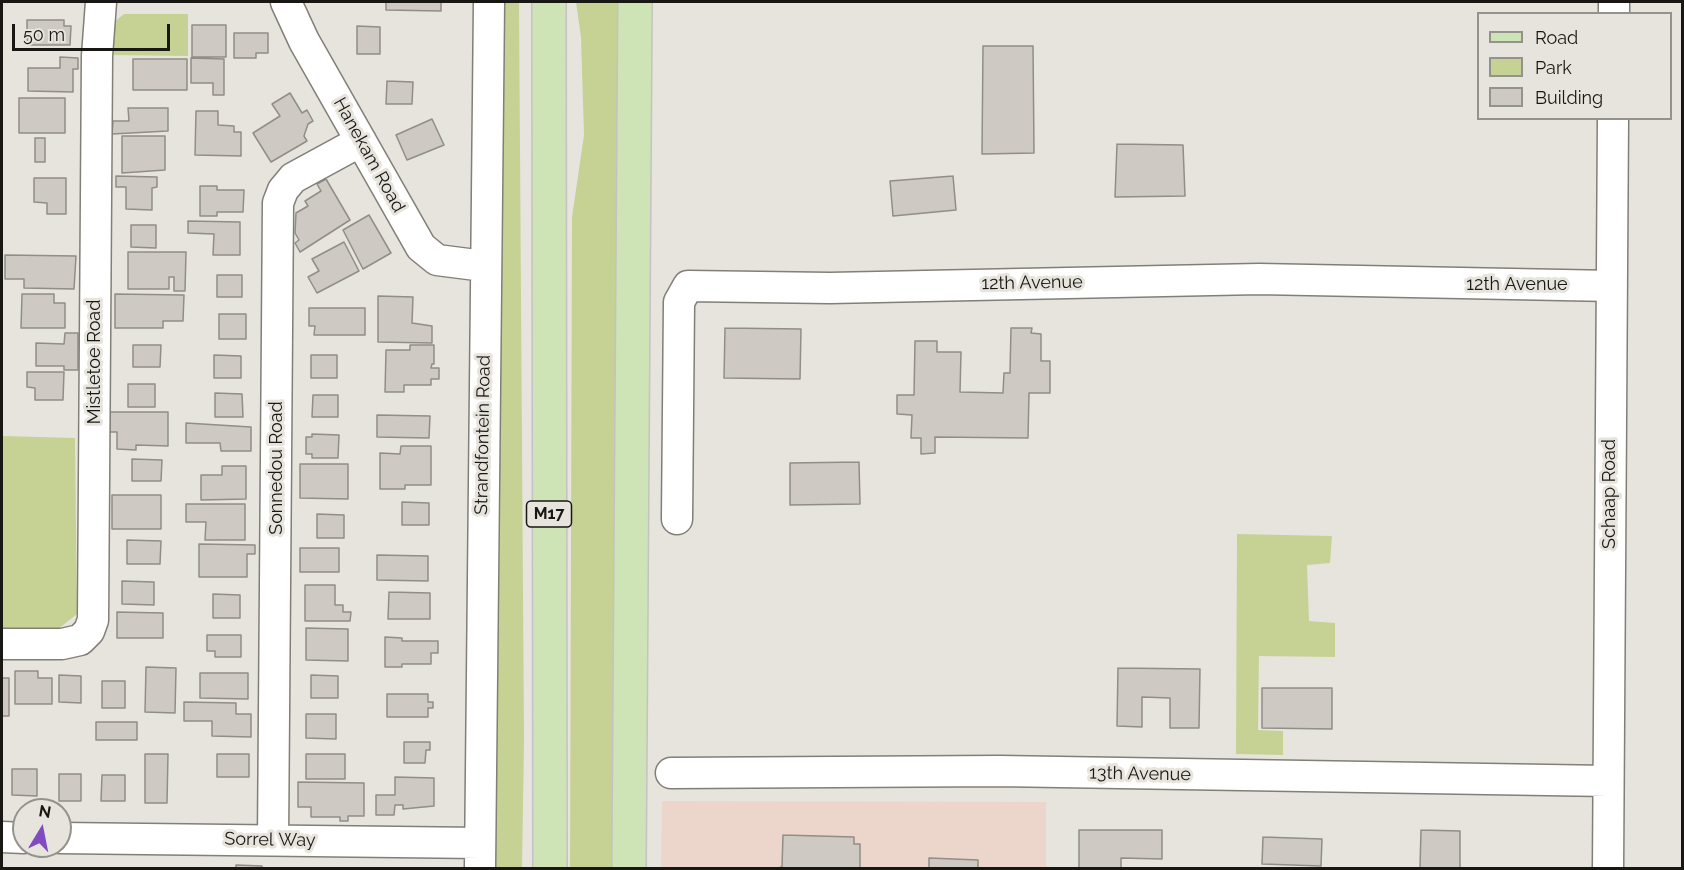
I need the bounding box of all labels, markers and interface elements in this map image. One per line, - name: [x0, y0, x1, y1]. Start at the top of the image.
- scale bar: [15, 12, 172, 50]
- legend: [1477, 12, 1672, 120]
- text: 50 m: [23, 24, 65, 45]
- text: Road: [1535, 27, 1578, 48]
- text: Park: [1535, 57, 1572, 78]
- text: Building: [1535, 87, 1603, 108]
- street label: Hanekam Road: [329, 94, 409, 216]
- street label: 12th Avenue: [981, 271, 1083, 295]
- street label: 12th Avenue: [1466, 274, 1568, 296]
- street label: Mistletoe Road: [84, 300, 106, 424]
- street label: Strandfontein Road: [471, 355, 495, 515]
- street label: Sonnedou Road: [266, 401, 288, 535]
- street label: Schaap Road: [1599, 439, 1621, 549]
- road number: M17: [526, 501, 572, 527]
- street label: 13th Avenue: [1089, 762, 1191, 786]
- north arrow: [12, 798, 72, 858]
- text: N: [37, 801, 53, 822]
- street label: Sorrel Way: [224, 828, 316, 852]

